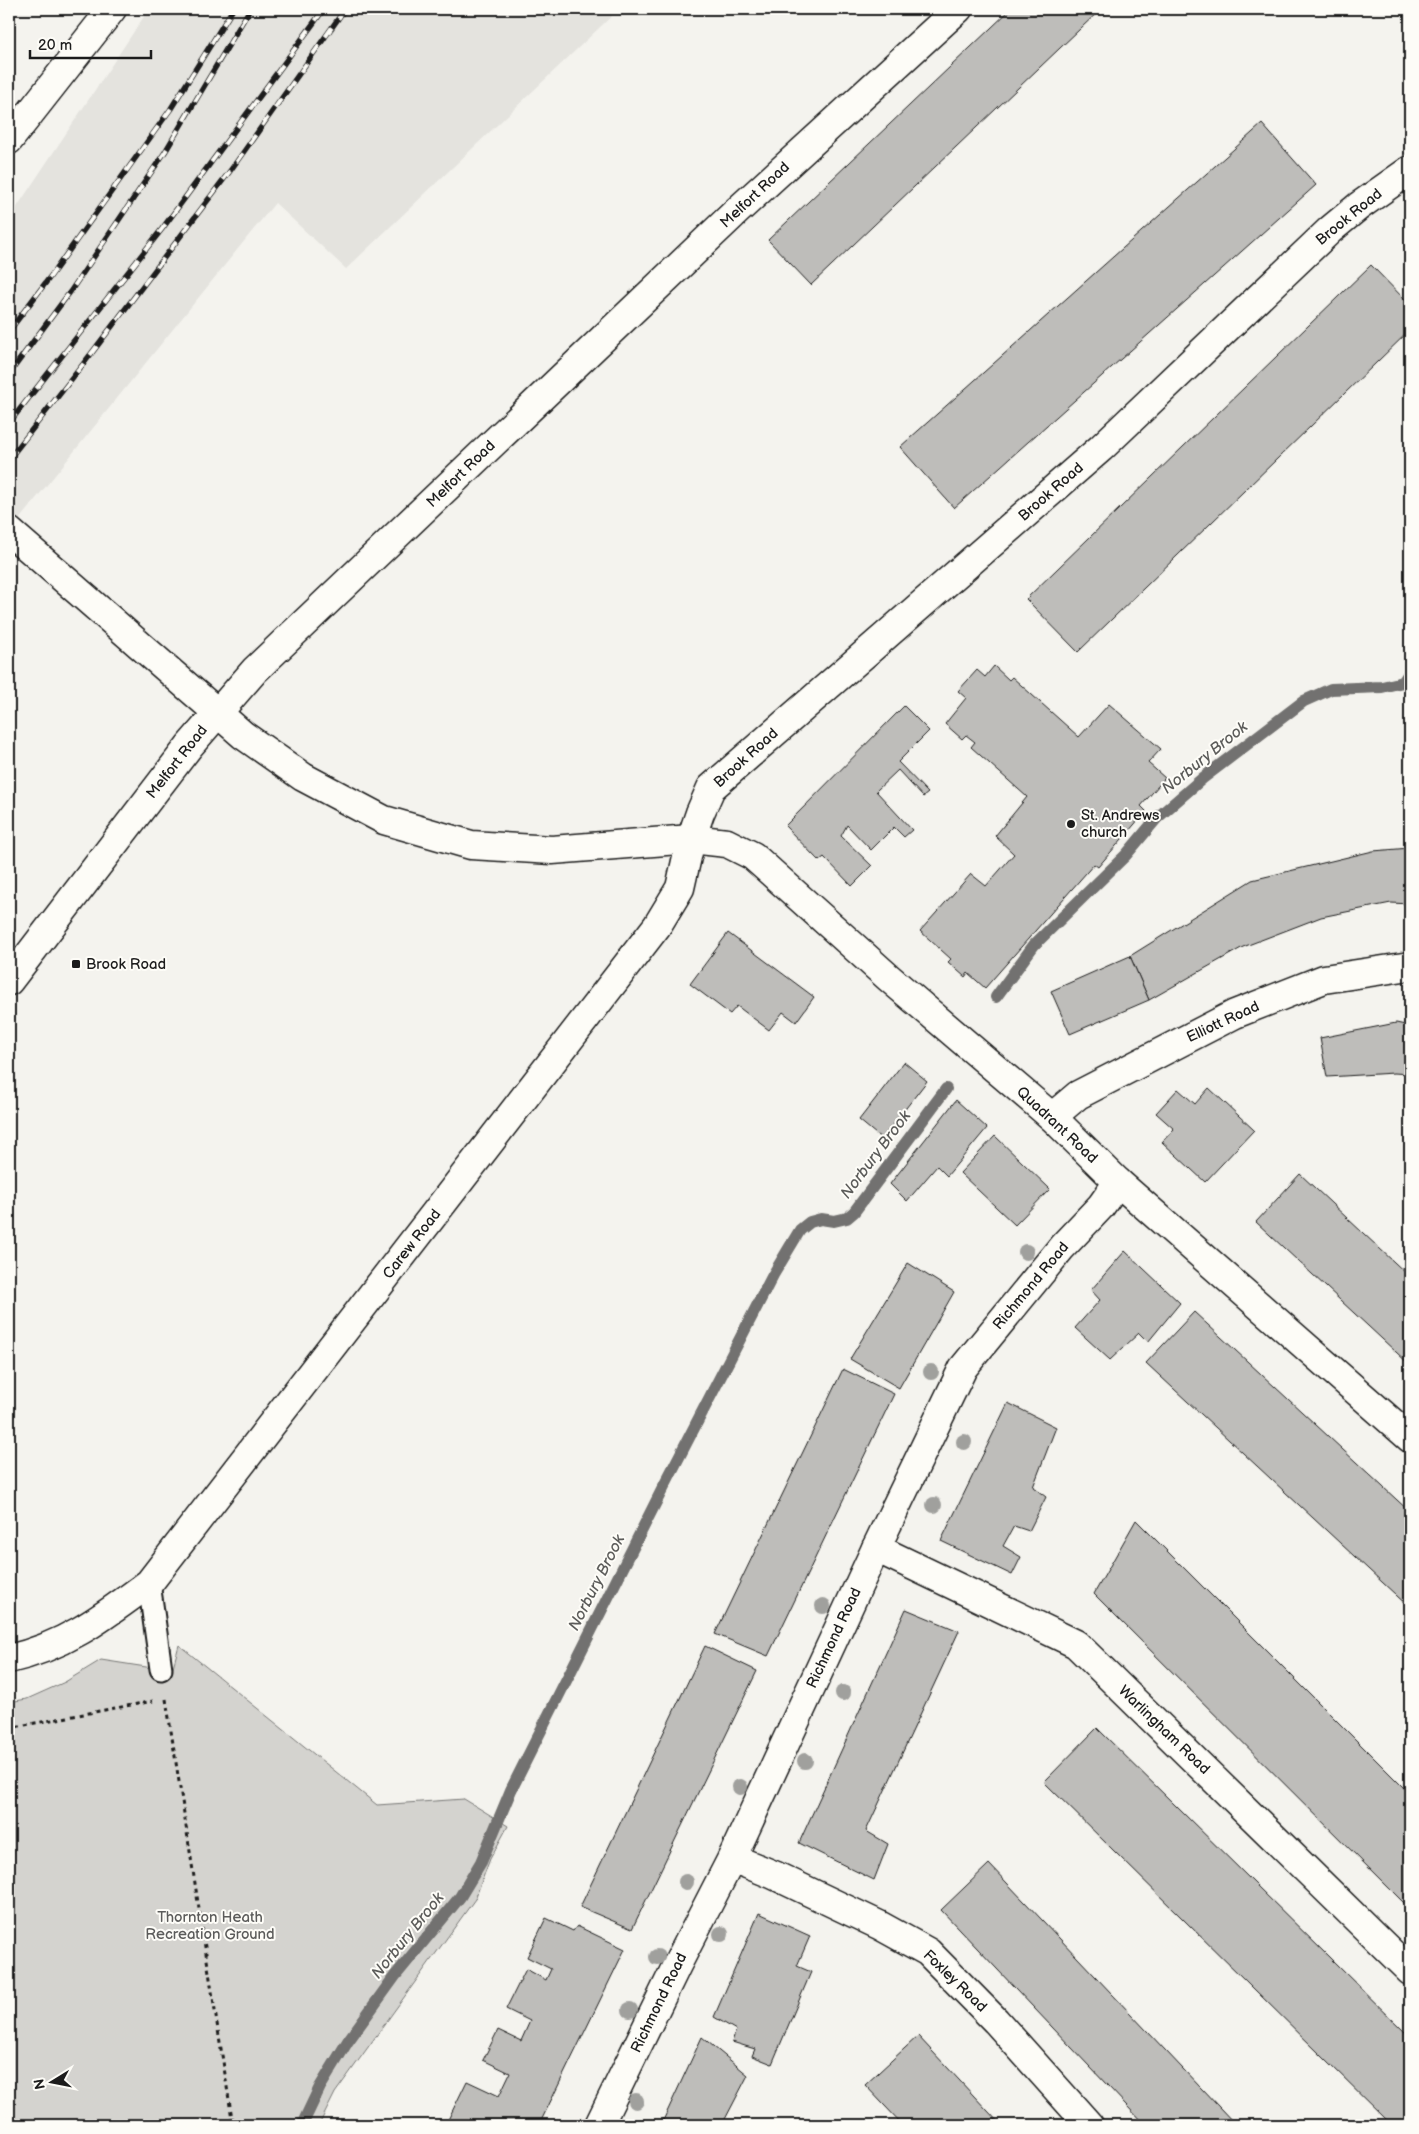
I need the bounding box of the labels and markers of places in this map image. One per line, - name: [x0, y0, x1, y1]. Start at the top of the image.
- place label: St. Andrews church: [1081, 806, 1160, 842]
- marker: St. Andrews church: [1065, 818, 1077, 830]
- place label: Brook Road: [86, 955, 166, 974]
- marker: Brook Road: [70, 958, 82, 970]

